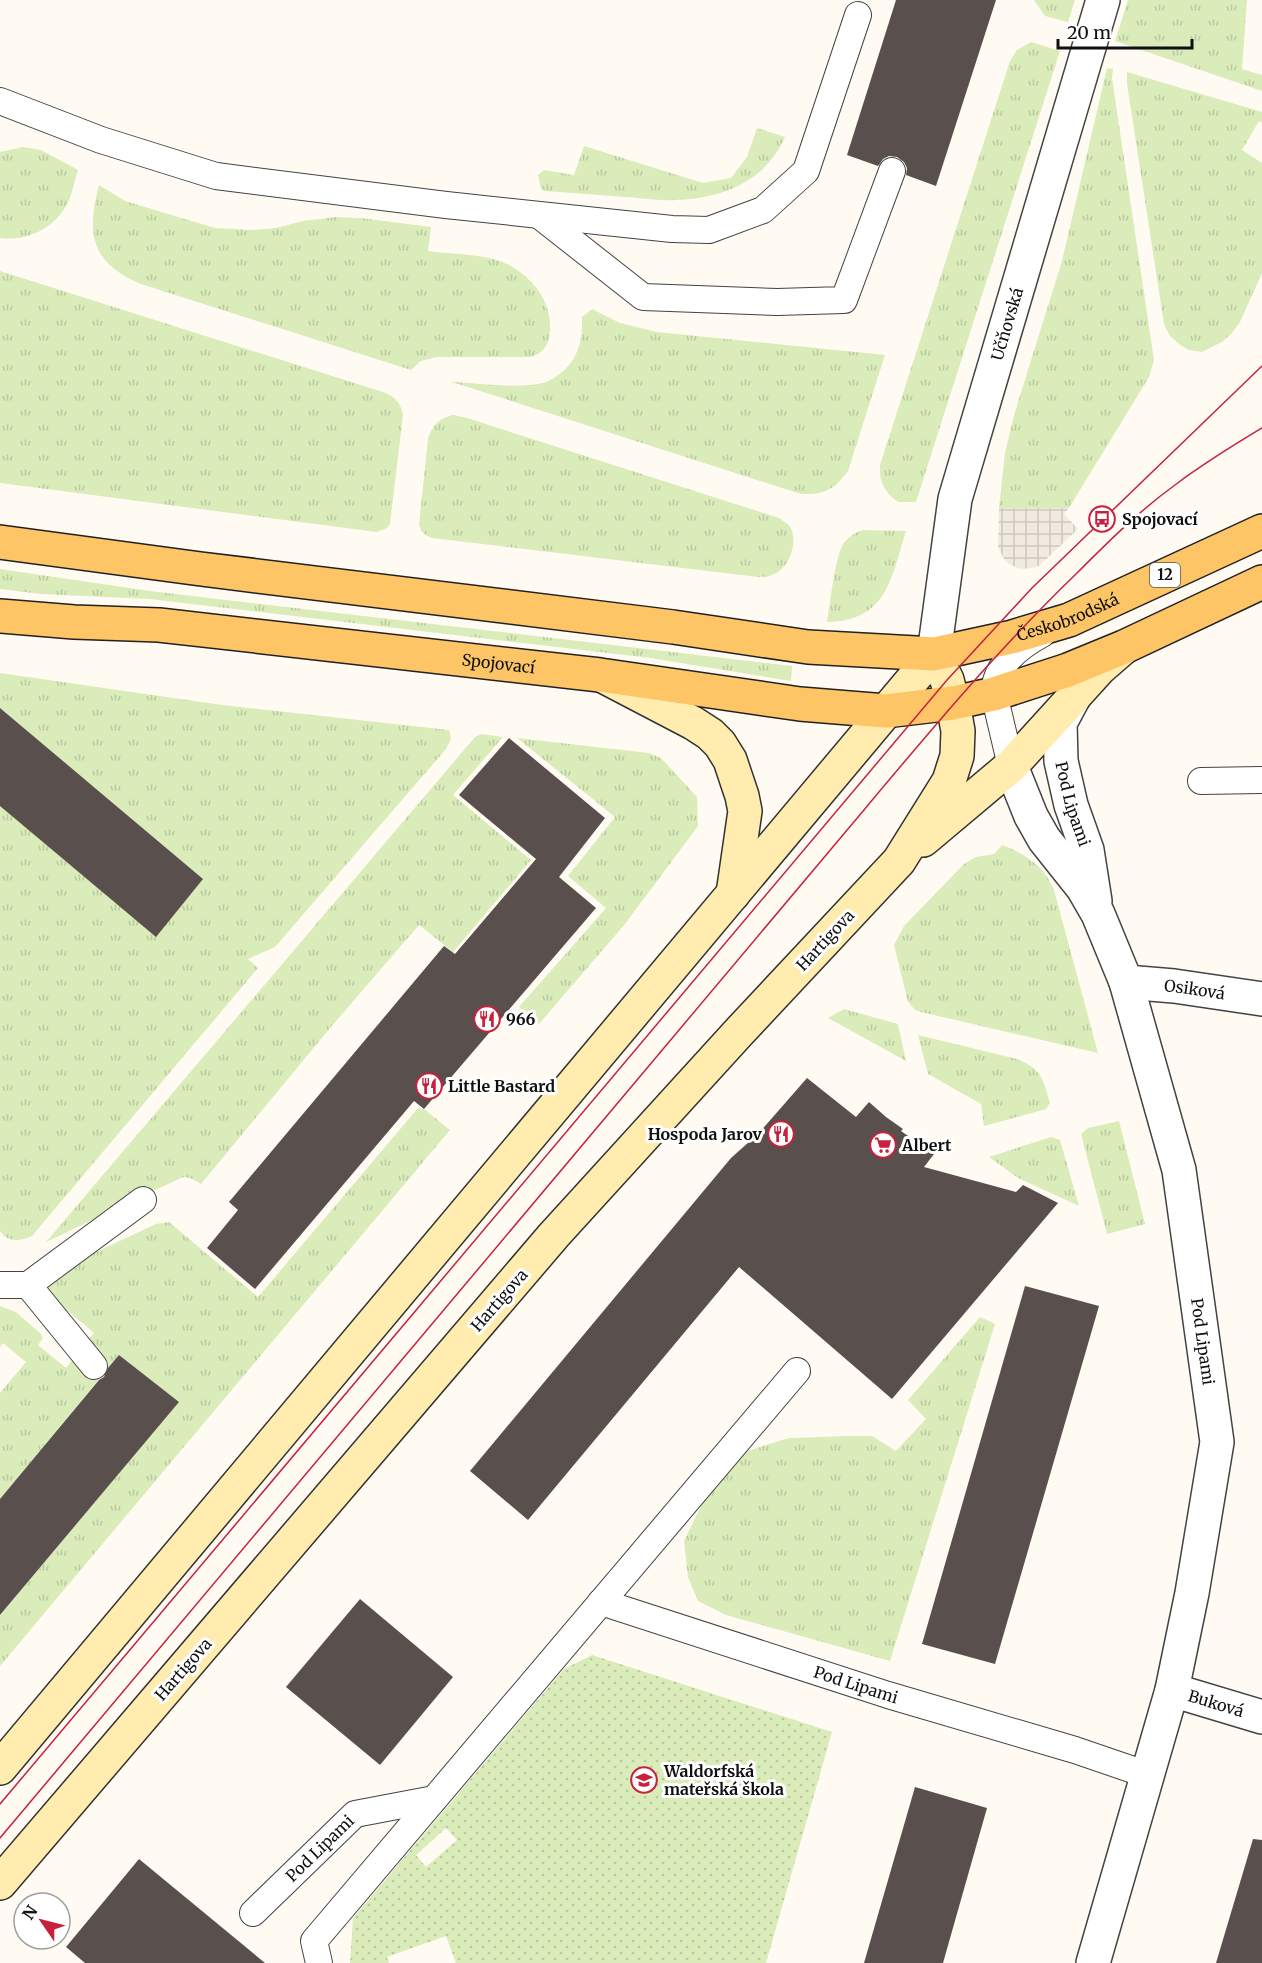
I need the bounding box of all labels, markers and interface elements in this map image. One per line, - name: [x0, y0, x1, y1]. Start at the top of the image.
- scale bar: [1058, 12, 1192, 50]
- text: 20 m: [1067, 21, 1111, 44]
- street label: Učňovská: [987, 285, 1027, 363]
- bus stop icon: Spojovací: [1087, 504, 1117, 534]
- place label: Spojovací: [1122, 509, 1198, 529]
- road number: 12: [1150, 563, 1180, 587]
- street label: Českobrodská: [1014, 588, 1122, 645]
- street label: Spojovací: [461, 649, 537, 678]
- street label: Pod Lipami: [1051, 759, 1095, 849]
- street label: Hartigova: [792, 905, 859, 975]
- street label: Osiková: [1163, 975, 1227, 1003]
- restaurant icon: 966: [472, 1004, 502, 1034]
- place label: 966: [506, 1009, 536, 1029]
- restaurant icon: Little Bastard: [414, 1071, 444, 1101]
- place label: Little Bastard: [448, 1076, 555, 1096]
- restaurant icon: Hospoda Jarov: [766, 1119, 796, 1149]
- place label: Hospoda Jarov: [648, 1124, 763, 1144]
- supermarket icon: Albert: [868, 1130, 898, 1160]
- place label: Albert: [901, 1135, 952, 1155]
- street label: Hartigova: [466, 1264, 532, 1335]
- street label: Pod Lipami: [1187, 1297, 1219, 1386]
- street label: Hartigova: [150, 1633, 216, 1704]
- street label: Pod Lipami: [811, 1662, 901, 1707]
- street label: Buková: [1186, 1685, 1247, 1721]
- place label: Waldorfská mateřská škola: [663, 1761, 784, 1799]
- school or university icon: Waldorfská mateřská škola: [629, 1765, 659, 1795]
- street label: Pod Lipami: [281, 1811, 358, 1886]
- north arrow: [12, 1891, 72, 1951]
- text: N: [18, 1901, 42, 1923]

